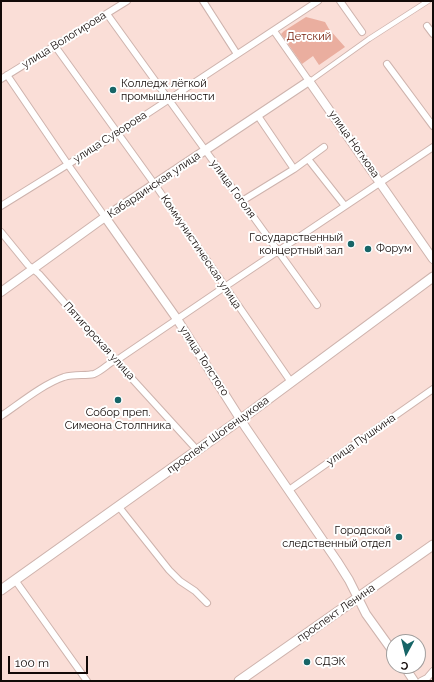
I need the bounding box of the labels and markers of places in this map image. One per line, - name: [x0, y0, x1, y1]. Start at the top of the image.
- place label: Колледж лёгкой промышленности: [121, 77, 214, 103]
- marker: Колледж лёгкой промышленности: [108, 85, 118, 95]
- place label: Государственный концертный зал: [249, 231, 343, 257]
- marker: Государственный концертный зал: [346, 239, 356, 249]
- place label: Форум: [376, 242, 412, 256]
- marker: Форум: [363, 244, 373, 254]
- marker: Собор преп. Симеона Столпника: [113, 395, 123, 405]
- place label: Собор преп. Симеона Столпника: [65, 406, 171, 432]
- place label: Городской следственный отдел: [282, 524, 391, 550]
- marker: Городской следственный отдел: [394, 532, 404, 542]
- place label: СДЭК: [315, 655, 346, 669]
- marker: СДЭК: [302, 657, 312, 667]

